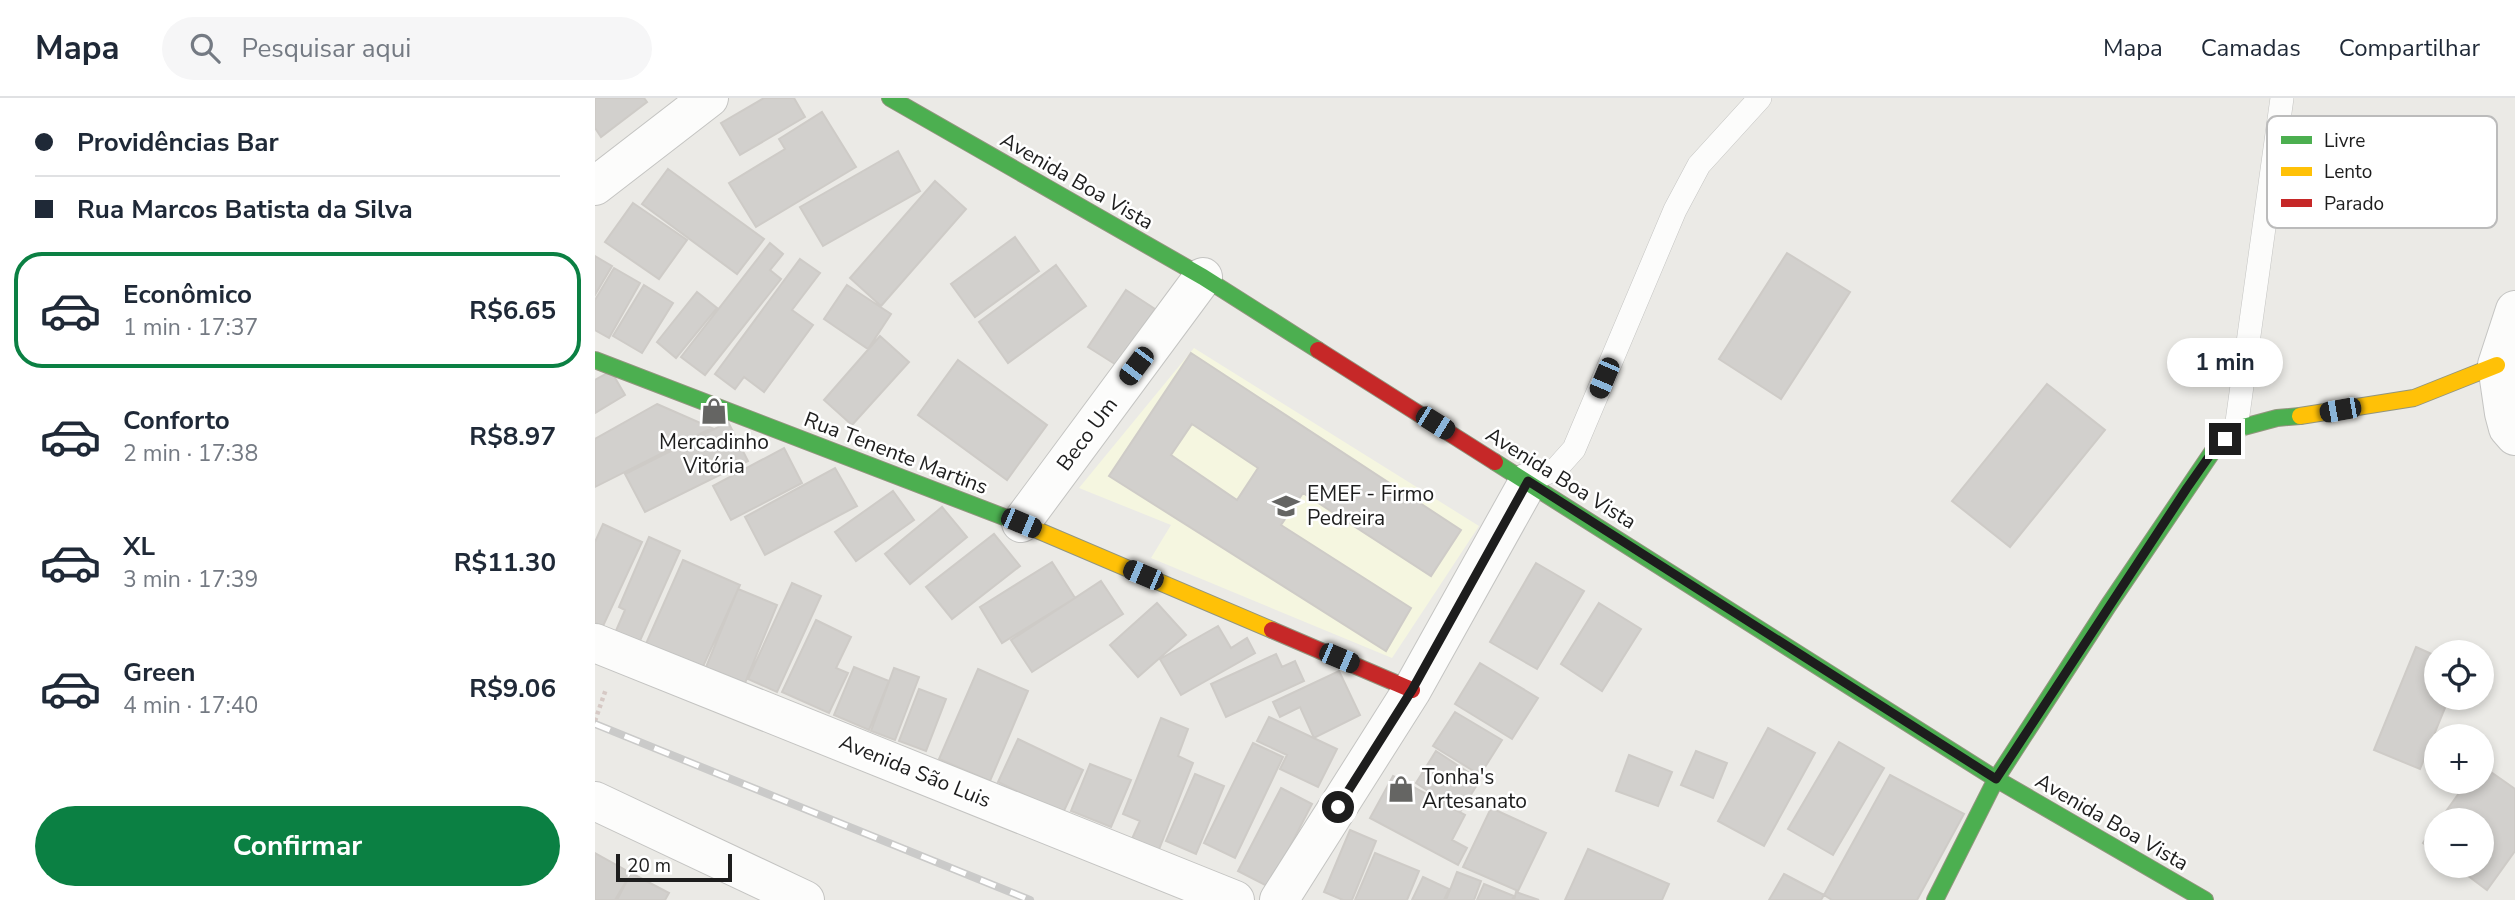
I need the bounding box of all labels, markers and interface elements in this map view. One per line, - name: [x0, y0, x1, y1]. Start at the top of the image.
- search box: [162, 17, 652, 80]
- text: Mapa: [35, 26, 120, 71]
- icon: search: [186, 29, 224, 67]
- text: Pesquisar aqui: [242, 31, 411, 66]
- text: Mapa: [2103, 32, 2163, 64]
- text: Camadas: [2201, 32, 2301, 64]
- text: Compartilhar: [2339, 32, 2480, 64]
- legend: [2267, 116, 2497, 228]
- text: Providências Bar: [77, 125, 279, 160]
- street label: Avenida Boa Vista: [995, 126, 1159, 236]
- text: Livre: [2324, 128, 2365, 154]
- text: Lento: [2324, 159, 2372, 185]
- text: Parado: [2324, 191, 2384, 217]
- text: Rua Marcos Batista da Silva: [77, 192, 413, 227]
- text: Econômico: [123, 277, 252, 312]
- icon: car: [39, 279, 102, 342]
- text: R$6.65: [469, 293, 556, 328]
- text: 1 min · 17:37: [123, 312, 258, 343]
- callout: 1 min: [2167, 338, 2283, 386]
- car: [1115, 343, 1158, 389]
- text: 1 min: [2195, 347, 2255, 378]
- car: [1587, 355, 1622, 401]
- street label: Beco Um: [1050, 392, 1124, 476]
- shop icon: Mercadinho Vitória: [699, 396, 729, 426]
- car: [2318, 396, 2363, 424]
- text: Conforto: [123, 403, 230, 438]
- car: [1412, 403, 1459, 443]
- icon: car: [39, 405, 102, 468]
- street label: Rua Tenente Martins: [800, 405, 992, 501]
- text: R$8.97: [469, 419, 556, 454]
- street label: Avenida Boa Vista: [1480, 420, 1642, 536]
- route end: [2209, 423, 2241, 455]
- place label: Mercadinho Vitória: [659, 428, 769, 480]
- text: 2 min · 17:38: [123, 438, 258, 469]
- place label: EMEF - Firmo Pedreira: [1307, 480, 1434, 532]
- school or university icon: EMEF - Firmo Pedreira: [1271, 491, 1301, 521]
- car: [998, 505, 1045, 541]
- text: XL: [123, 529, 155, 564]
- icon: car: [39, 531, 102, 594]
- text: R$11.30: [454, 545, 556, 580]
- car: [1120, 557, 1167, 593]
- text: 3 min · 17:39: [123, 564, 258, 595]
- car: [1316, 640, 1363, 676]
- map controls: [2424, 640, 2494, 878]
- button: locate: [2424, 640, 2494, 710]
- text: Green: [123, 655, 196, 690]
- icon: car: [39, 657, 102, 720]
- text: R$9.06: [469, 671, 556, 706]
- text: 4 min · 17:40: [123, 690, 258, 721]
- button: +: [2424, 724, 2494, 794]
- street label: Avenida São Luis: [835, 728, 995, 814]
- place label: Tonha's Artesanato: [1422, 763, 1527, 815]
- street label: Avenida Boa Vista: [2030, 767, 2194, 877]
- shop icon: Tonha's Artesanato: [1386, 774, 1416, 804]
- route start: [1322, 791, 1354, 823]
- button: Confirmar: [35, 806, 560, 886]
- button: −: [2424, 808, 2494, 878]
- scale bar: [616, 851, 731, 883]
- text: 20 m: [627, 853, 671, 879]

